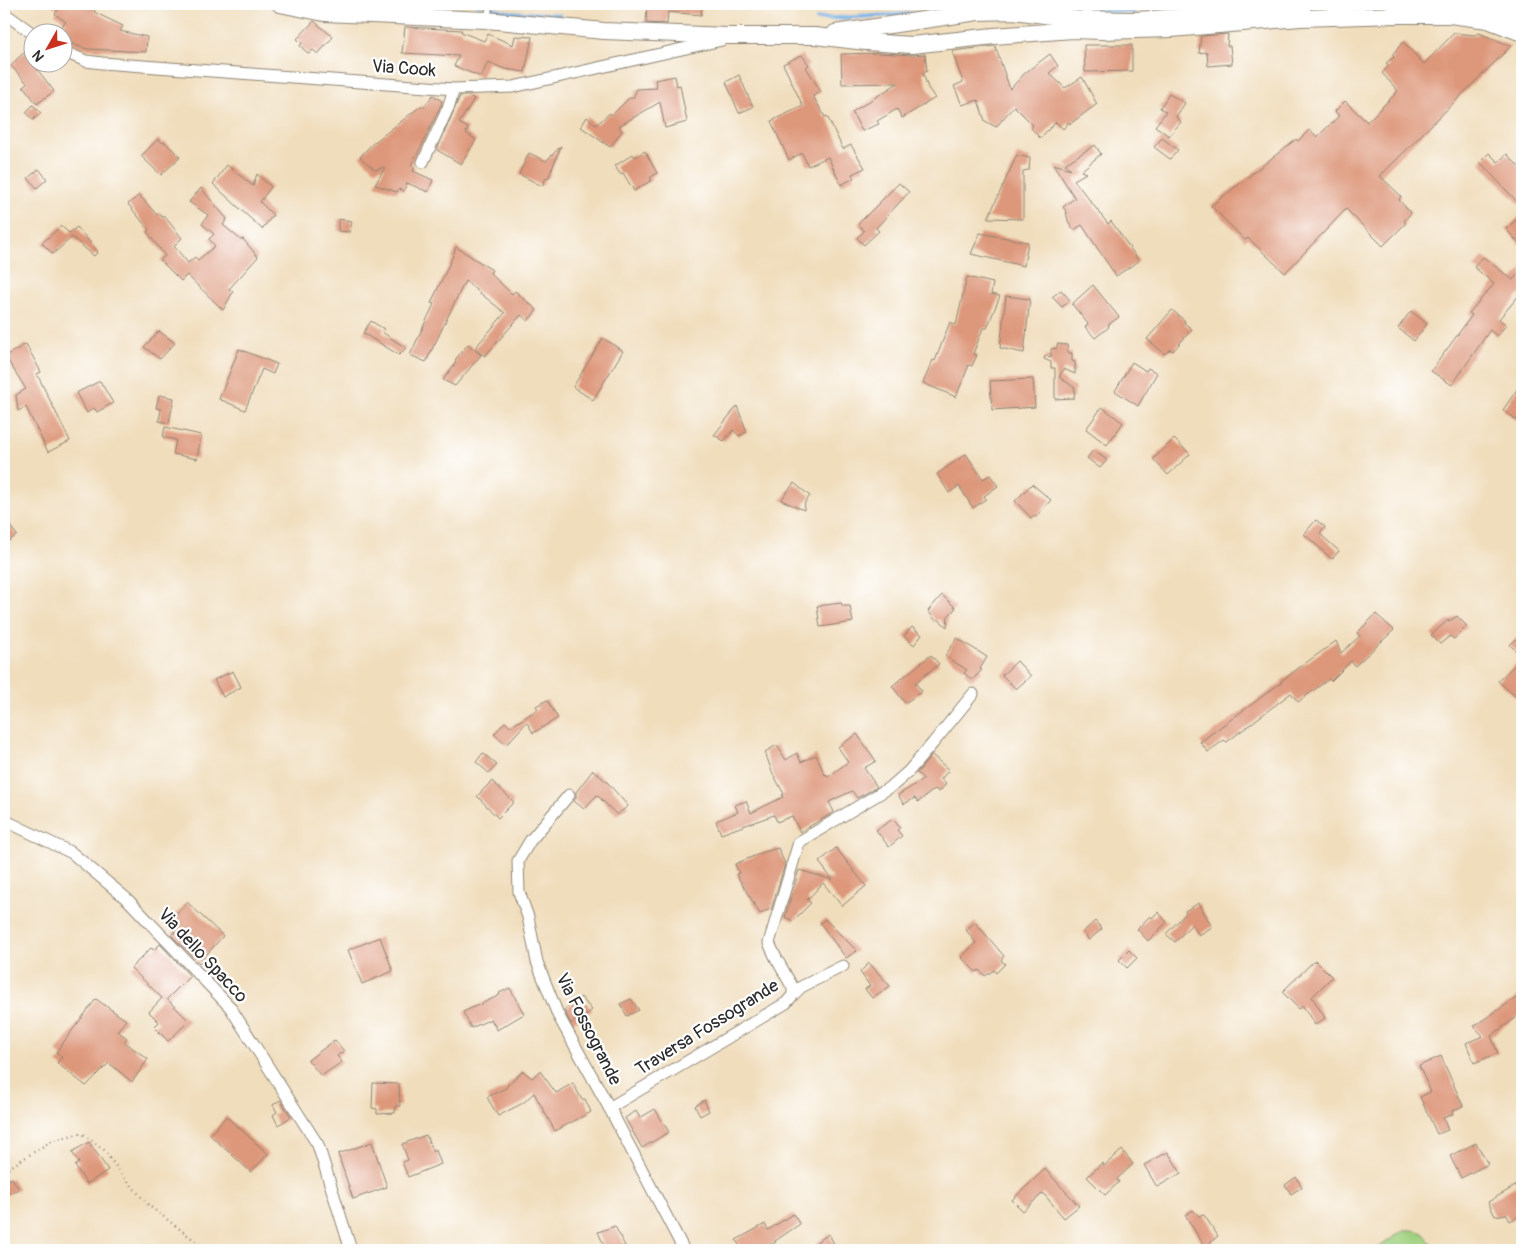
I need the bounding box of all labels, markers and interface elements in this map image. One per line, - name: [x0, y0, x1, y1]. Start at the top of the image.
- north arrow: [22, 22, 72, 72]
- text: N: [29, 47, 48, 65]
- street label: Via Cook: [371, 55, 437, 82]
- street label: Via dello Spacco: [153, 903, 253, 1008]
- street label: Via Fossogrande: [550, 969, 627, 1089]
- street label: Traversa Fossogrande: [631, 974, 783, 1081]

